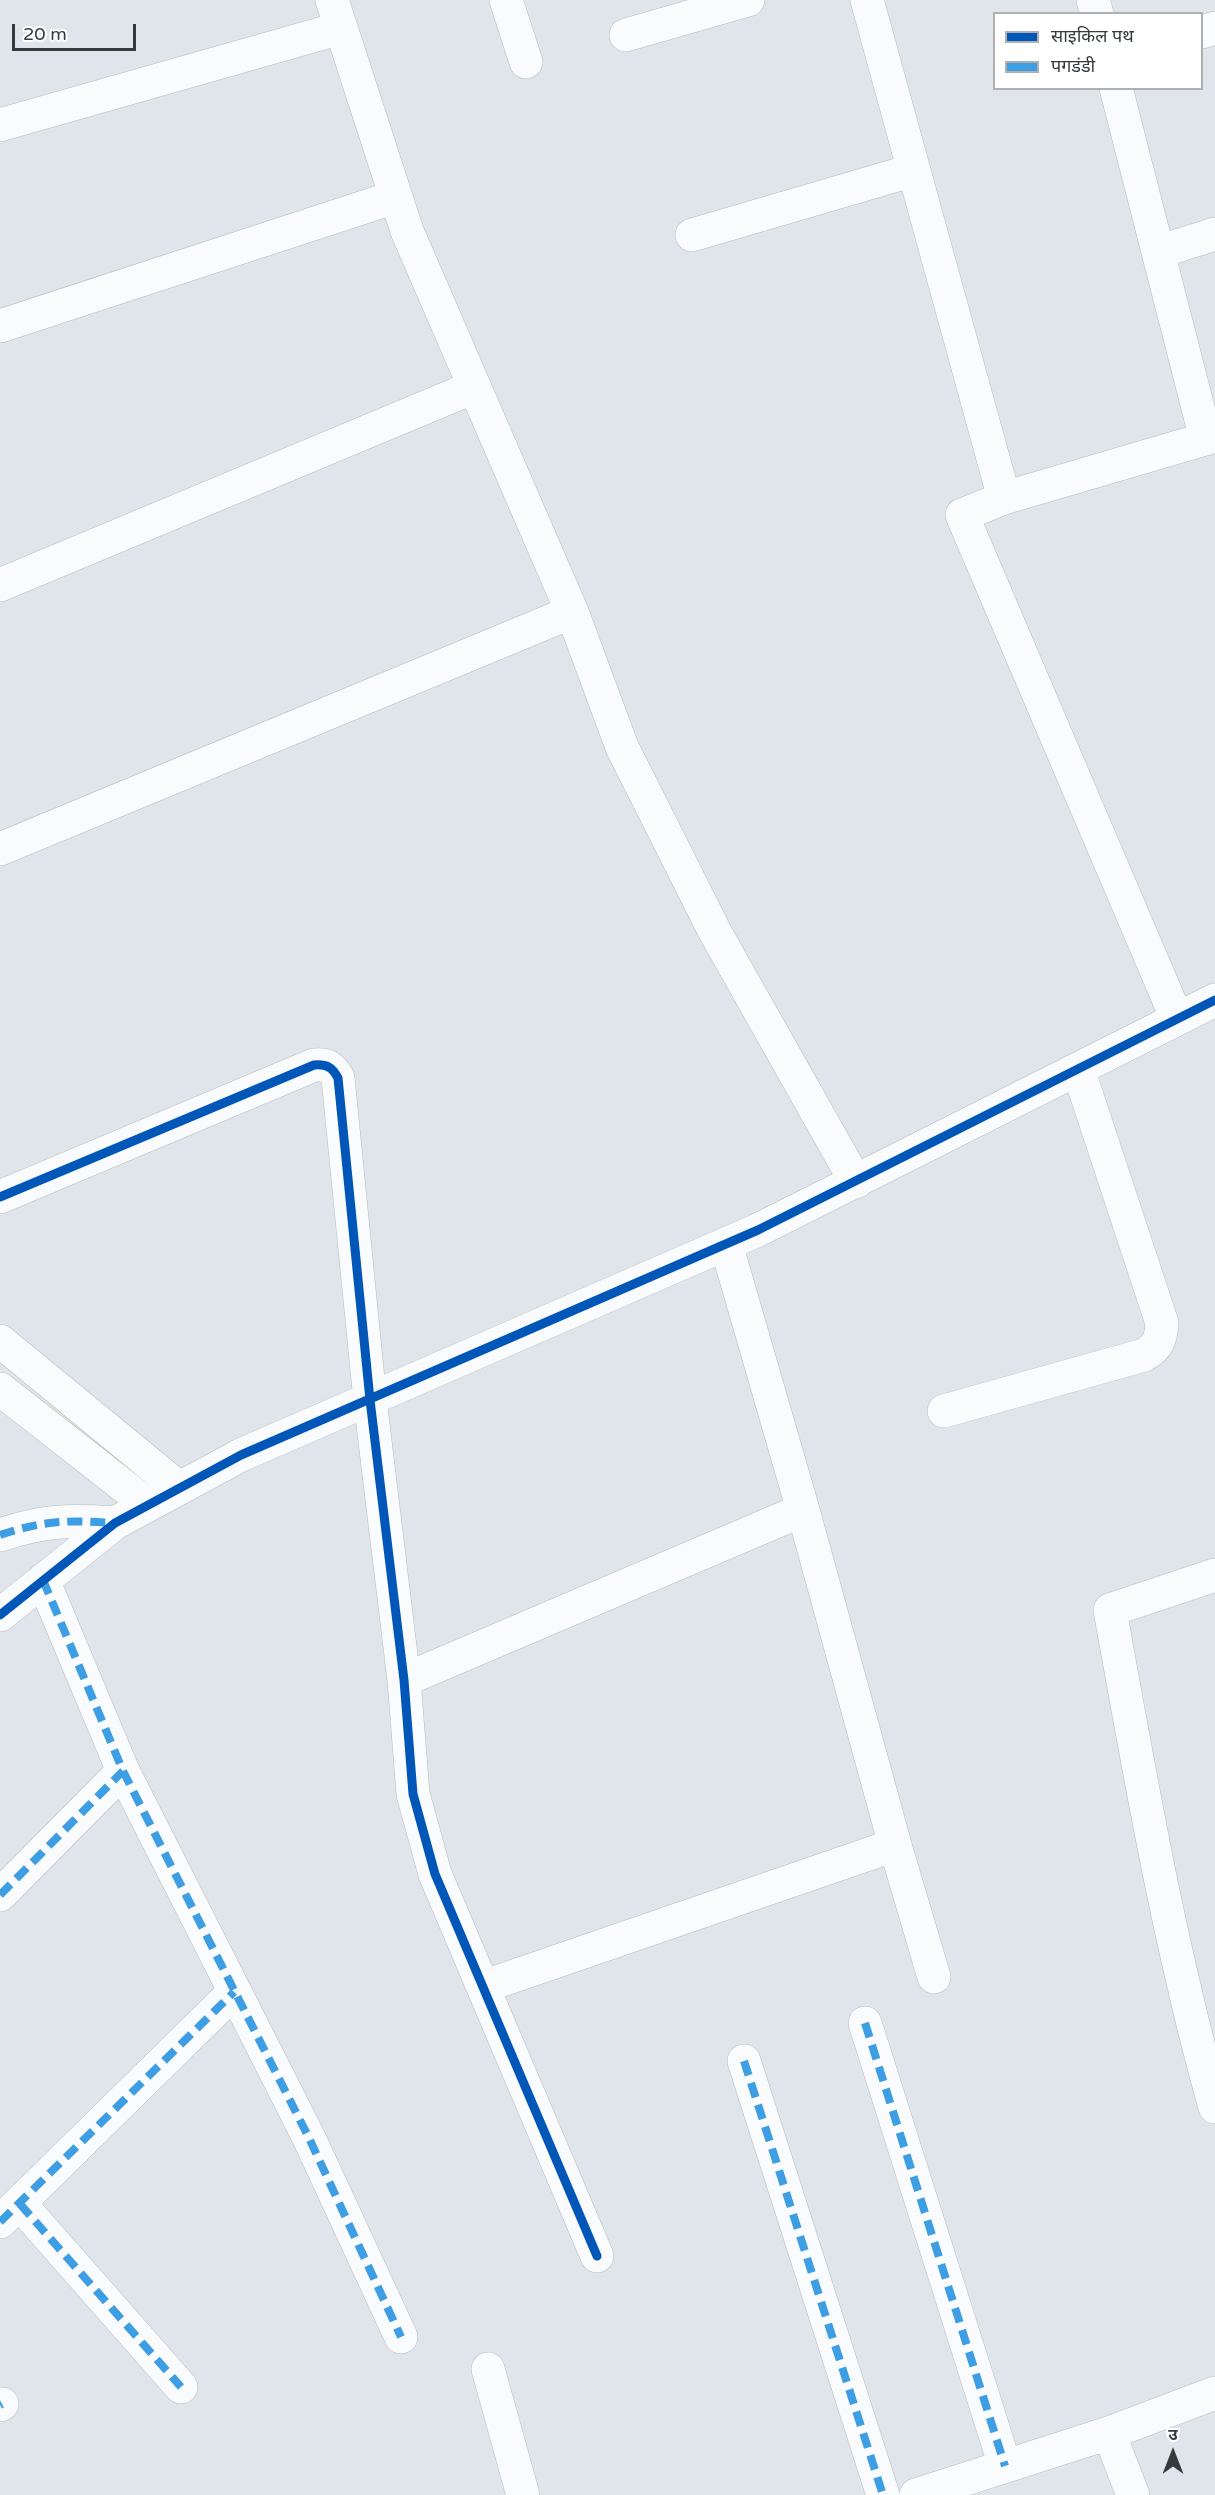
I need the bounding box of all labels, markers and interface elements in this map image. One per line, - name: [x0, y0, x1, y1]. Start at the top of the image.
- scale bar: [15, 12, 140, 50]
- legend: [993, 12, 1203, 90]
- text: 20 m: [23, 23, 67, 45]
- text: साइकिल पथ: [1051, 25, 1134, 47]
- text: पगडंडी: [1051, 55, 1095, 77]
- north arrow: [1143, 2423, 1203, 2483]
- text: उ: [1168, 2425, 1178, 2445]

